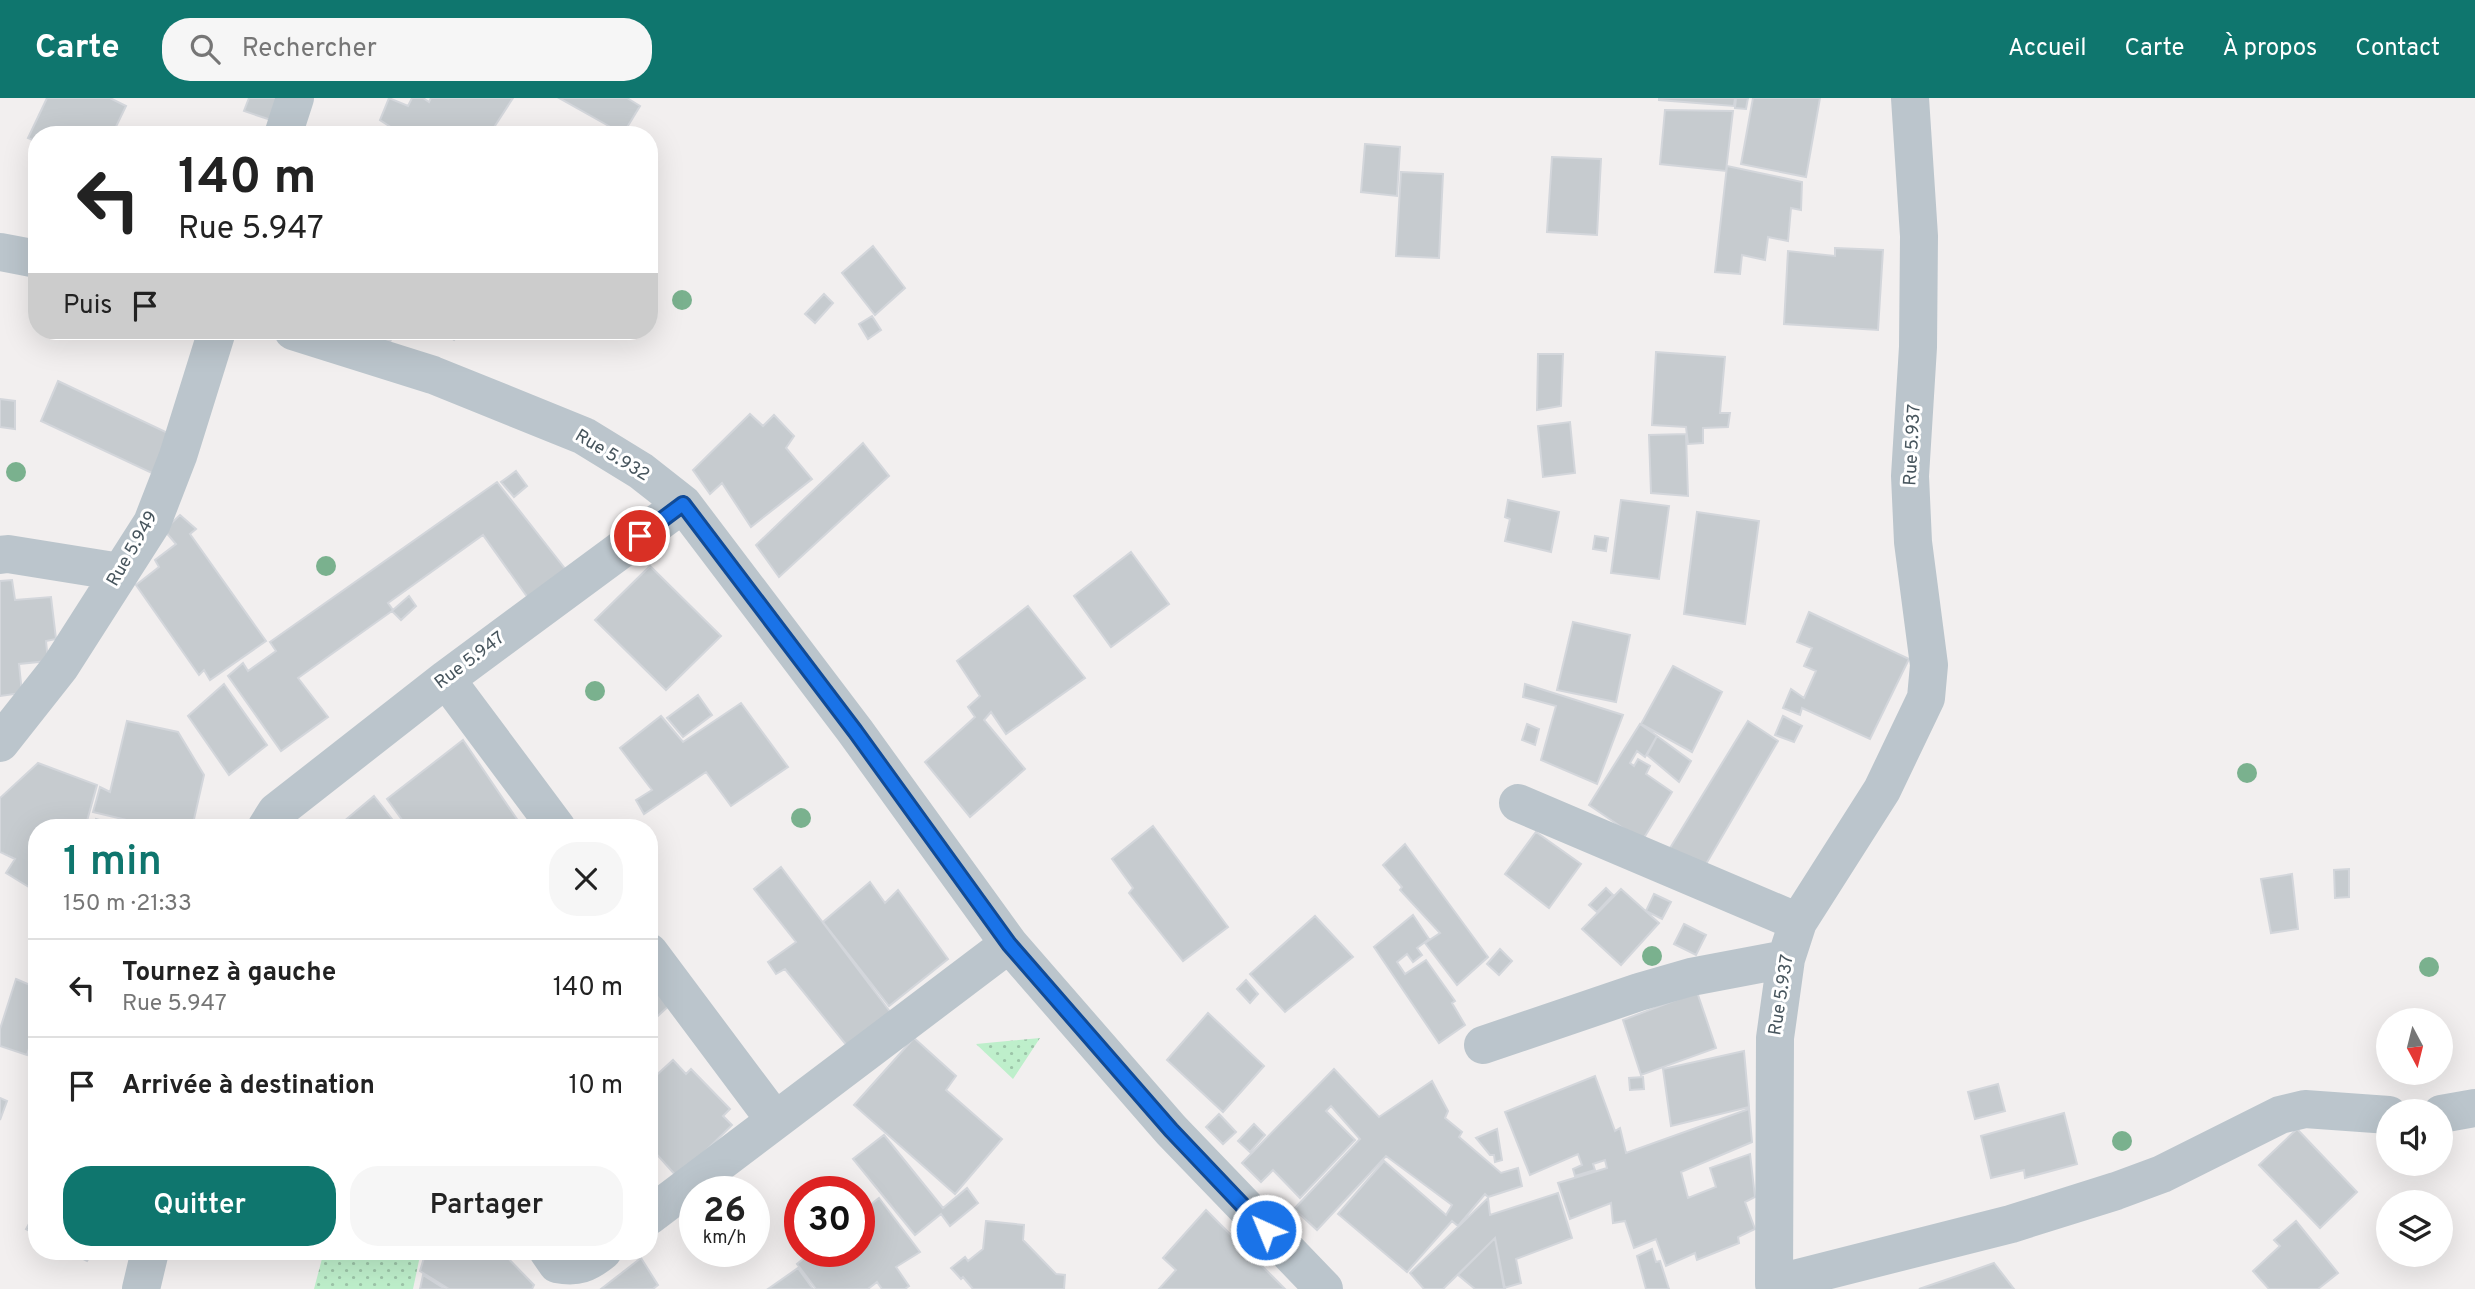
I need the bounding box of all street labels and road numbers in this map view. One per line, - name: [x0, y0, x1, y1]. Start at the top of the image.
- street label: Rue 5.937: [1899, 404, 1927, 486]
- street label: Rue 5.932: [570, 425, 654, 487]
- street label: Rue 5.949: [102, 507, 164, 591]
- street label: Rue 5.947: [430, 627, 510, 695]
- street label: Rue 5.937: [1764, 953, 1800, 1037]

